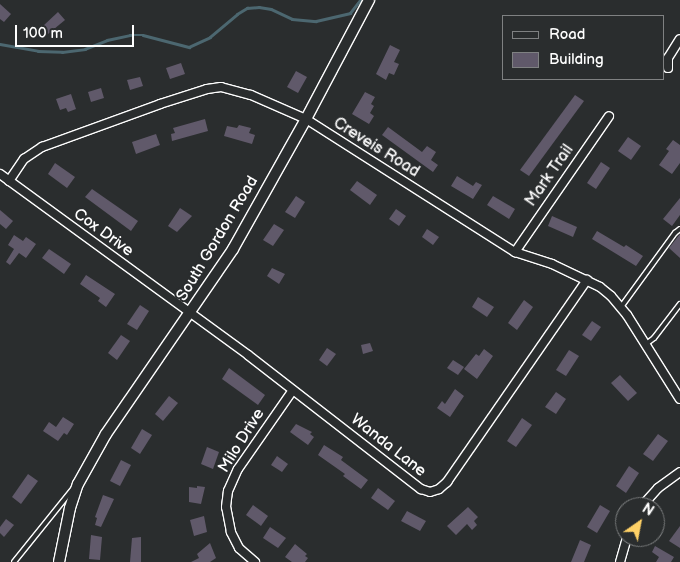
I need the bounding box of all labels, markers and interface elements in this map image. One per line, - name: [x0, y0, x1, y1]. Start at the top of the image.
- scale bar: [18, 15, 136, 47]
- legend: [502, 15, 665, 80]
- text: 100 m: [23, 24, 63, 43]
- text: Road: [549, 25, 585, 44]
- text: Building: [549, 50, 604, 69]
- street label: Creveis Road: [329, 114, 423, 182]
- street label: Mark Trail: [522, 141, 578, 211]
- street label: South Gordon Road: [173, 173, 263, 305]
- street label: Cox Drive: [69, 205, 137, 261]
- street label: Milo Drive: [215, 405, 269, 477]
- street label: Wanda Lane: [346, 411, 430, 481]
- north arrow: [615, 497, 665, 547]
- text: N: [639, 500, 657, 520]

